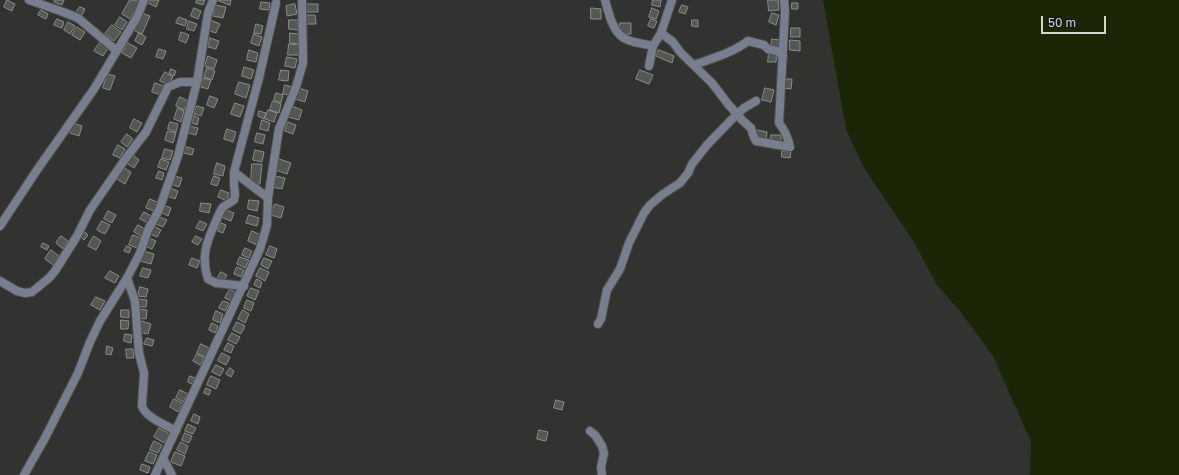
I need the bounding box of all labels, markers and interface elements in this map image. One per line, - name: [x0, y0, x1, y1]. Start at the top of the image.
- scale bar: [1043, 8, 1108, 34]
- text: 50 m: [1048, 15, 1076, 30]

